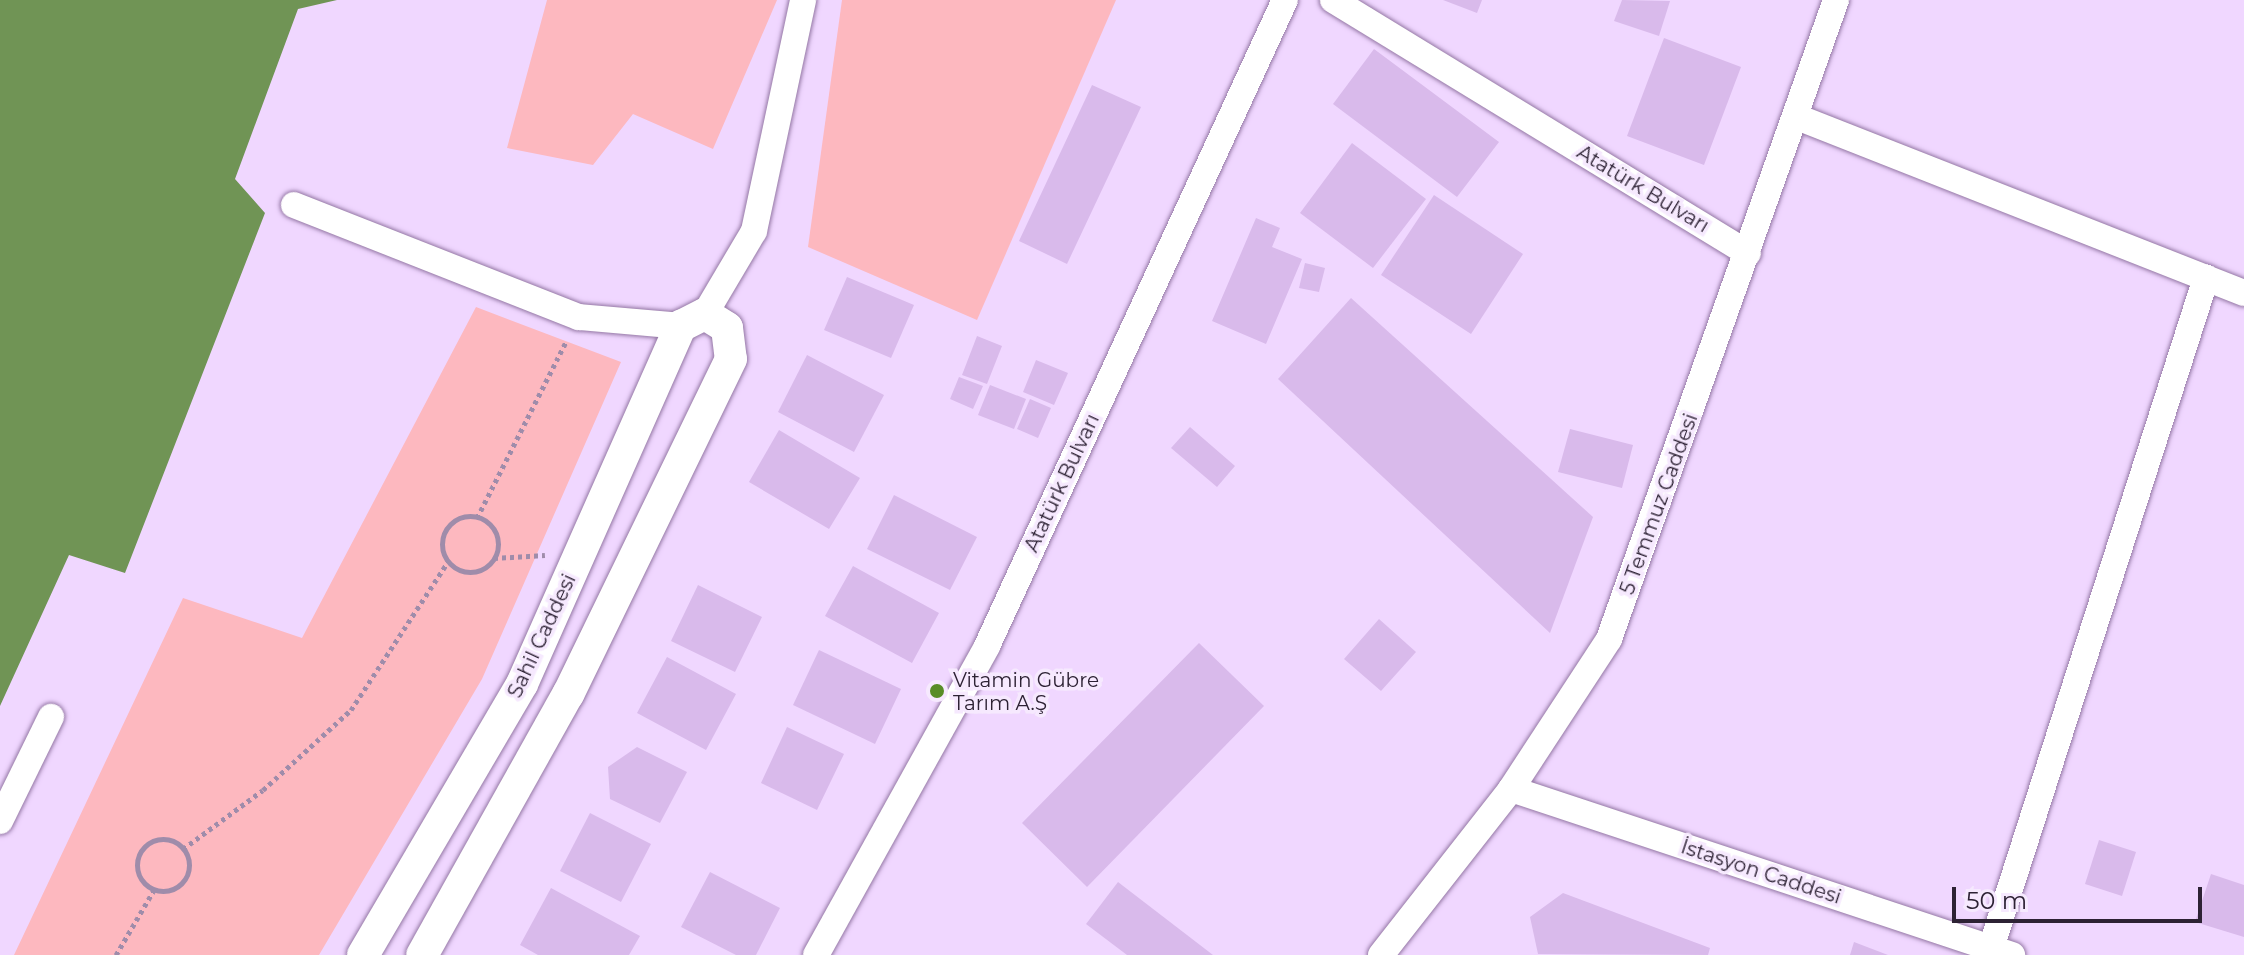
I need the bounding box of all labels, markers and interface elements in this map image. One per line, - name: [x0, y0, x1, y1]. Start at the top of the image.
- street label: Atatürk Bulvarı: [1573, 140, 1713, 238]
- street label: Atatürk Bulvarı: [1019, 410, 1105, 556]
- street label: 5 Temmuz Caddesi: [1615, 410, 1703, 598]
- street label: Sahil Caddesi: [503, 570, 581, 702]
- place label: Vitamin Gübre Tarım A.Ş: [953, 668, 1099, 715]
- marker: Vitamin Gübre Tarım A.Ş: [928, 682, 946, 700]
- street label: İstasyon Caddesi: [1678, 835, 1844, 909]
- scale bar: [1956, 871, 2206, 921]
- text: 50 m: [1966, 886, 2027, 915]

